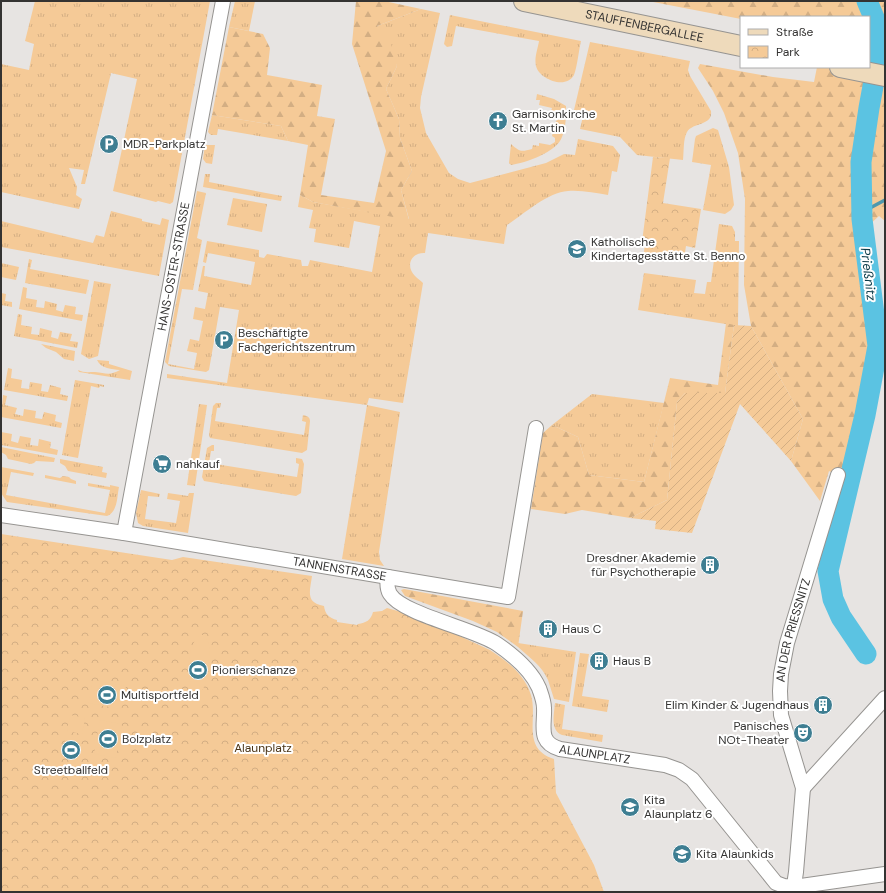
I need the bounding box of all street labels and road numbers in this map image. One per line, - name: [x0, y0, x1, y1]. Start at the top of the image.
- street label: STAUFFENBERGALLEE: [584, 6, 705, 46]
- street label: HANS-OSTER-STRASSE: [154, 201, 193, 332]
- street label: TANNENSTRASSE: [292, 553, 388, 585]
- street label: AN DER PRIESSNITZ: [773, 577, 814, 683]
- street label: ALAUNPLATZ: [558, 741, 631, 768]

